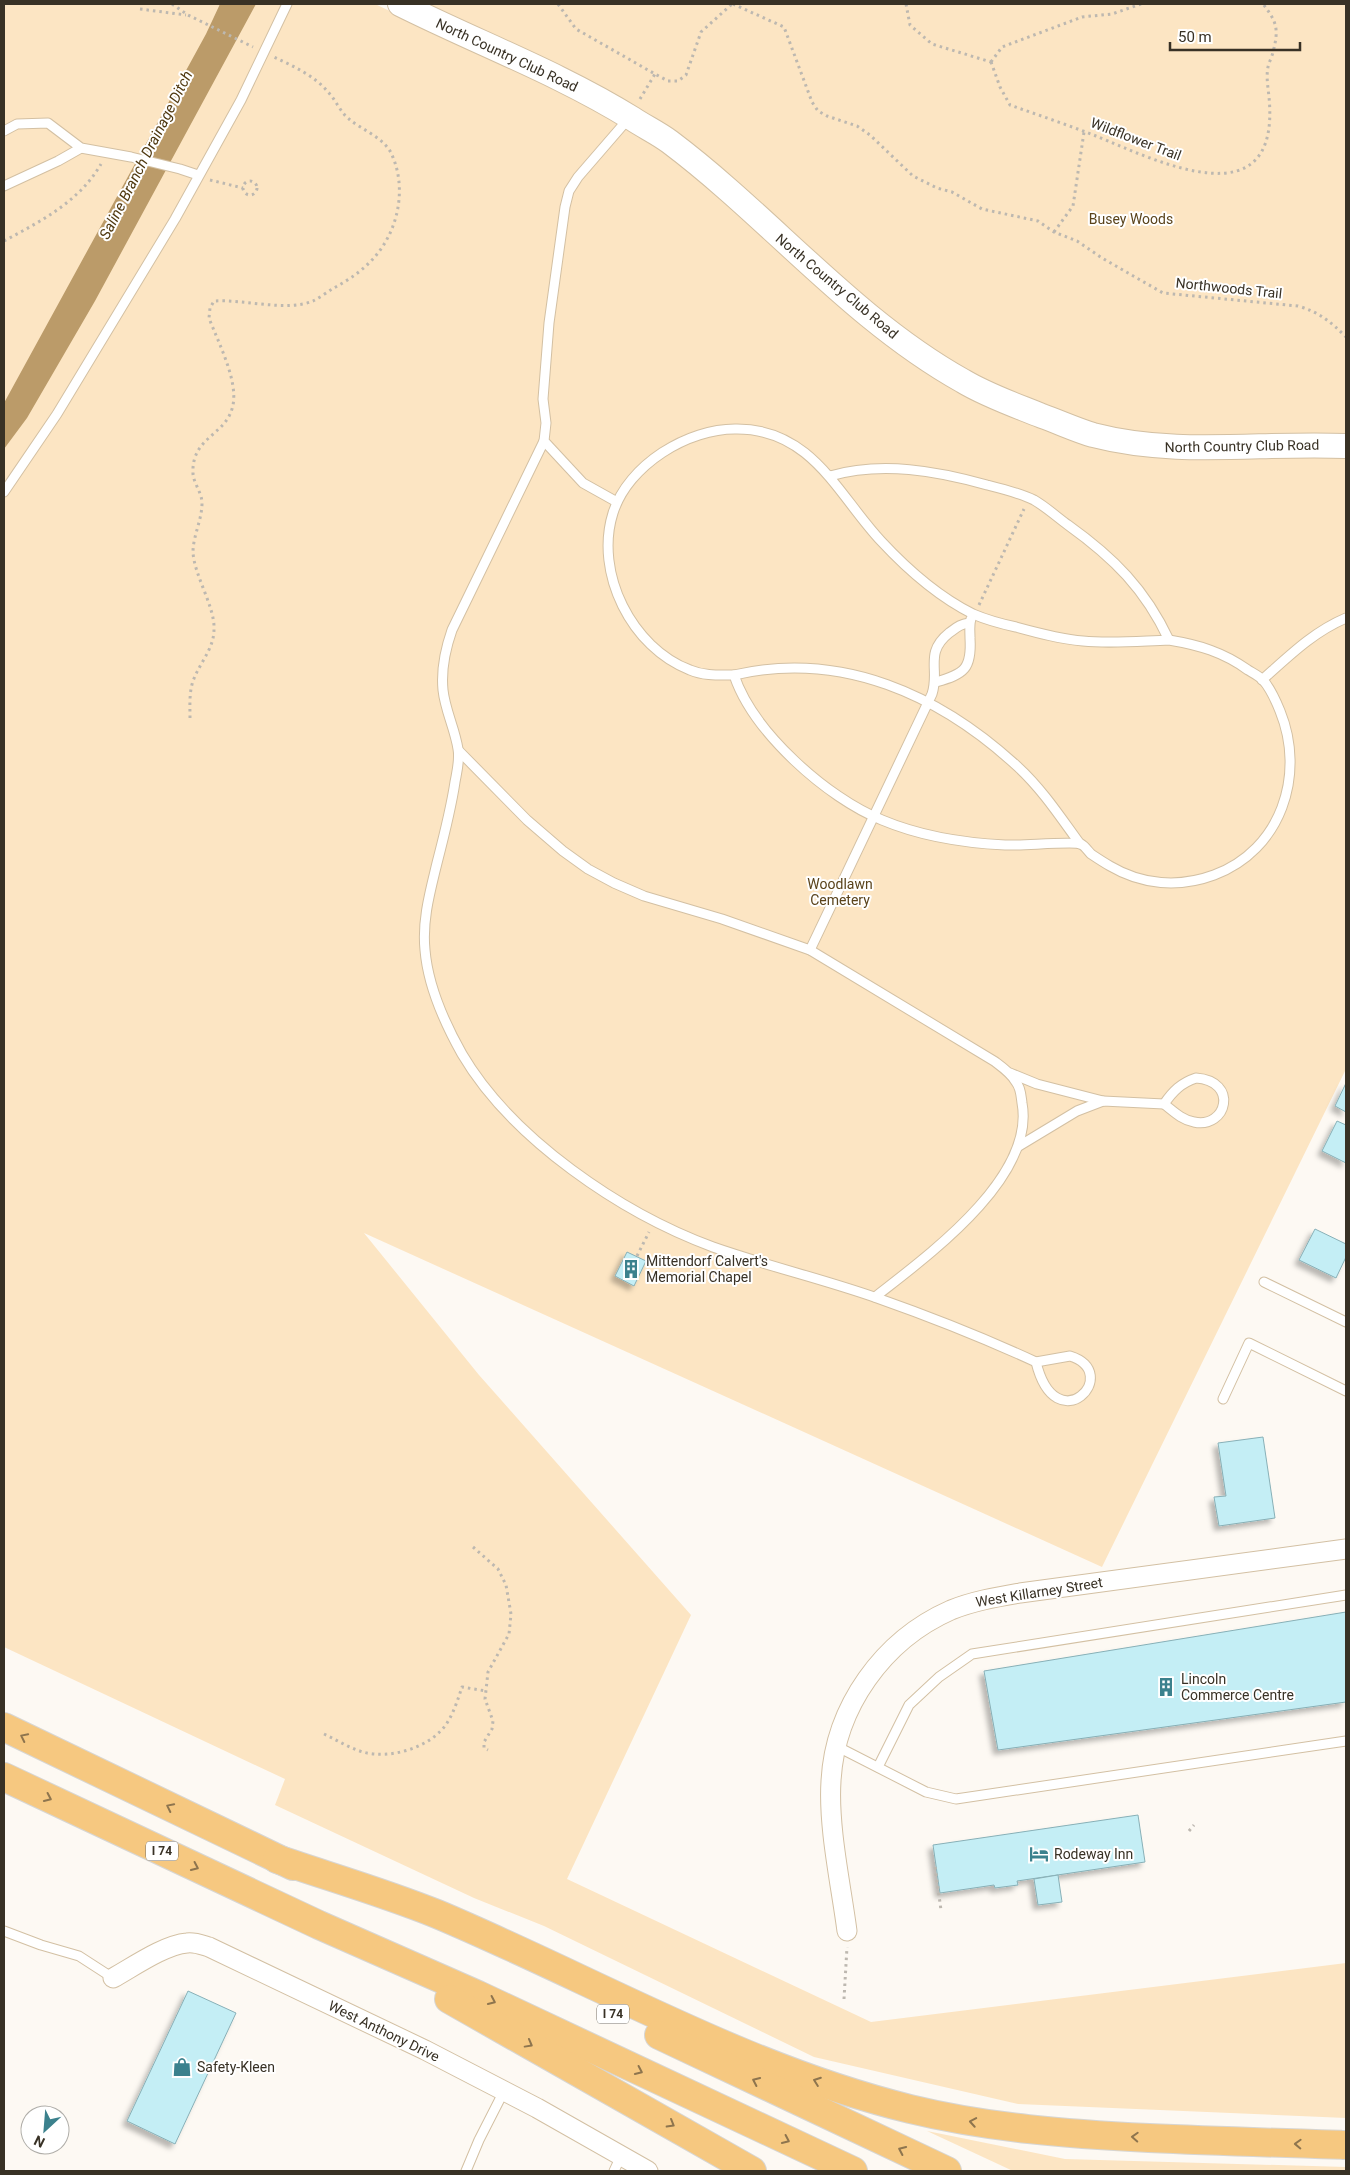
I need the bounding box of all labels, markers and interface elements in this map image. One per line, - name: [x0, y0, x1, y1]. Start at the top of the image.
- street label: North Country Club Road: [434, 15, 580, 95]
- scale bar: [1170, 20, 1300, 52]
- text: 50 m: [1178, 28, 1212, 46]
- water label: Saline Branch Drainage Ditch: [96, 68, 196, 242]
- street label: Wildflower Trail: [1088, 114, 1184, 164]
- park label: Busey Woods: [1089, 211, 1173, 227]
- street label: North Country Club Road: [773, 230, 901, 342]
- street label: Northwoods Trail: [1175, 274, 1283, 302]
- street label: North Country Club Road: [1165, 437, 1319, 455]
- park label: Woodlawn Cemetery: [807, 876, 873, 908]
- place label: Mittendorf Calvert's Memorial Chapel: [646, 1253, 768, 1285]
- building icon: Mittendorf Calvert's Memorial Chapel: [620, 1258, 642, 1280]
- street label: West Killarney Street: [974, 1574, 1104, 1610]
- place label: Lincoln Commerce Centre: [1181, 1671, 1294, 1703]
- building icon: Lincoln Commerce Centre: [1155, 1676, 1177, 1698]
- one-way arrow: [20, 1732, 29, 1743]
- one-way arrow: [43, 1791, 52, 1802]
- one-way arrow: [167, 1804, 176, 1814]
- road number: I 74: [146, 1842, 178, 1860]
- hotel icon: Rodeway Inn: [1028, 1843, 1050, 1865]
- place label: Rodeway Inn: [1054, 1846, 1133, 1862]
- one-way arrow: [190, 1861, 199, 1871]
- one-way arrow: [487, 1995, 496, 2006]
- street label: West Anthony Drive: [326, 1997, 442, 2065]
- road number: I 74: [597, 2005, 629, 2024]
- one-way arrow: [524, 2038, 533, 2048]
- shop icon: Safety-Kleen: [171, 2056, 193, 2078]
- place label: Safety-Kleen: [197, 2059, 275, 2075]
- one-way arrow: [634, 2064, 643, 2075]
- one-way arrow: [813, 2076, 821, 2086]
- one-way arrow: [752, 2077, 761, 2087]
- north arrow: [20, 2105, 70, 2155]
- one-way arrow: [969, 2117, 978, 2128]
- one-way arrow: [665, 2118, 674, 2128]
- text: N: [31, 2132, 47, 2151]
- one-way arrow: [1131, 2132, 1138, 2142]
- one-way arrow: [781, 2134, 790, 2144]
- one-way arrow: [1293, 2138, 1301, 2149]
- one-way arrow: [899, 2147, 908, 2157]

